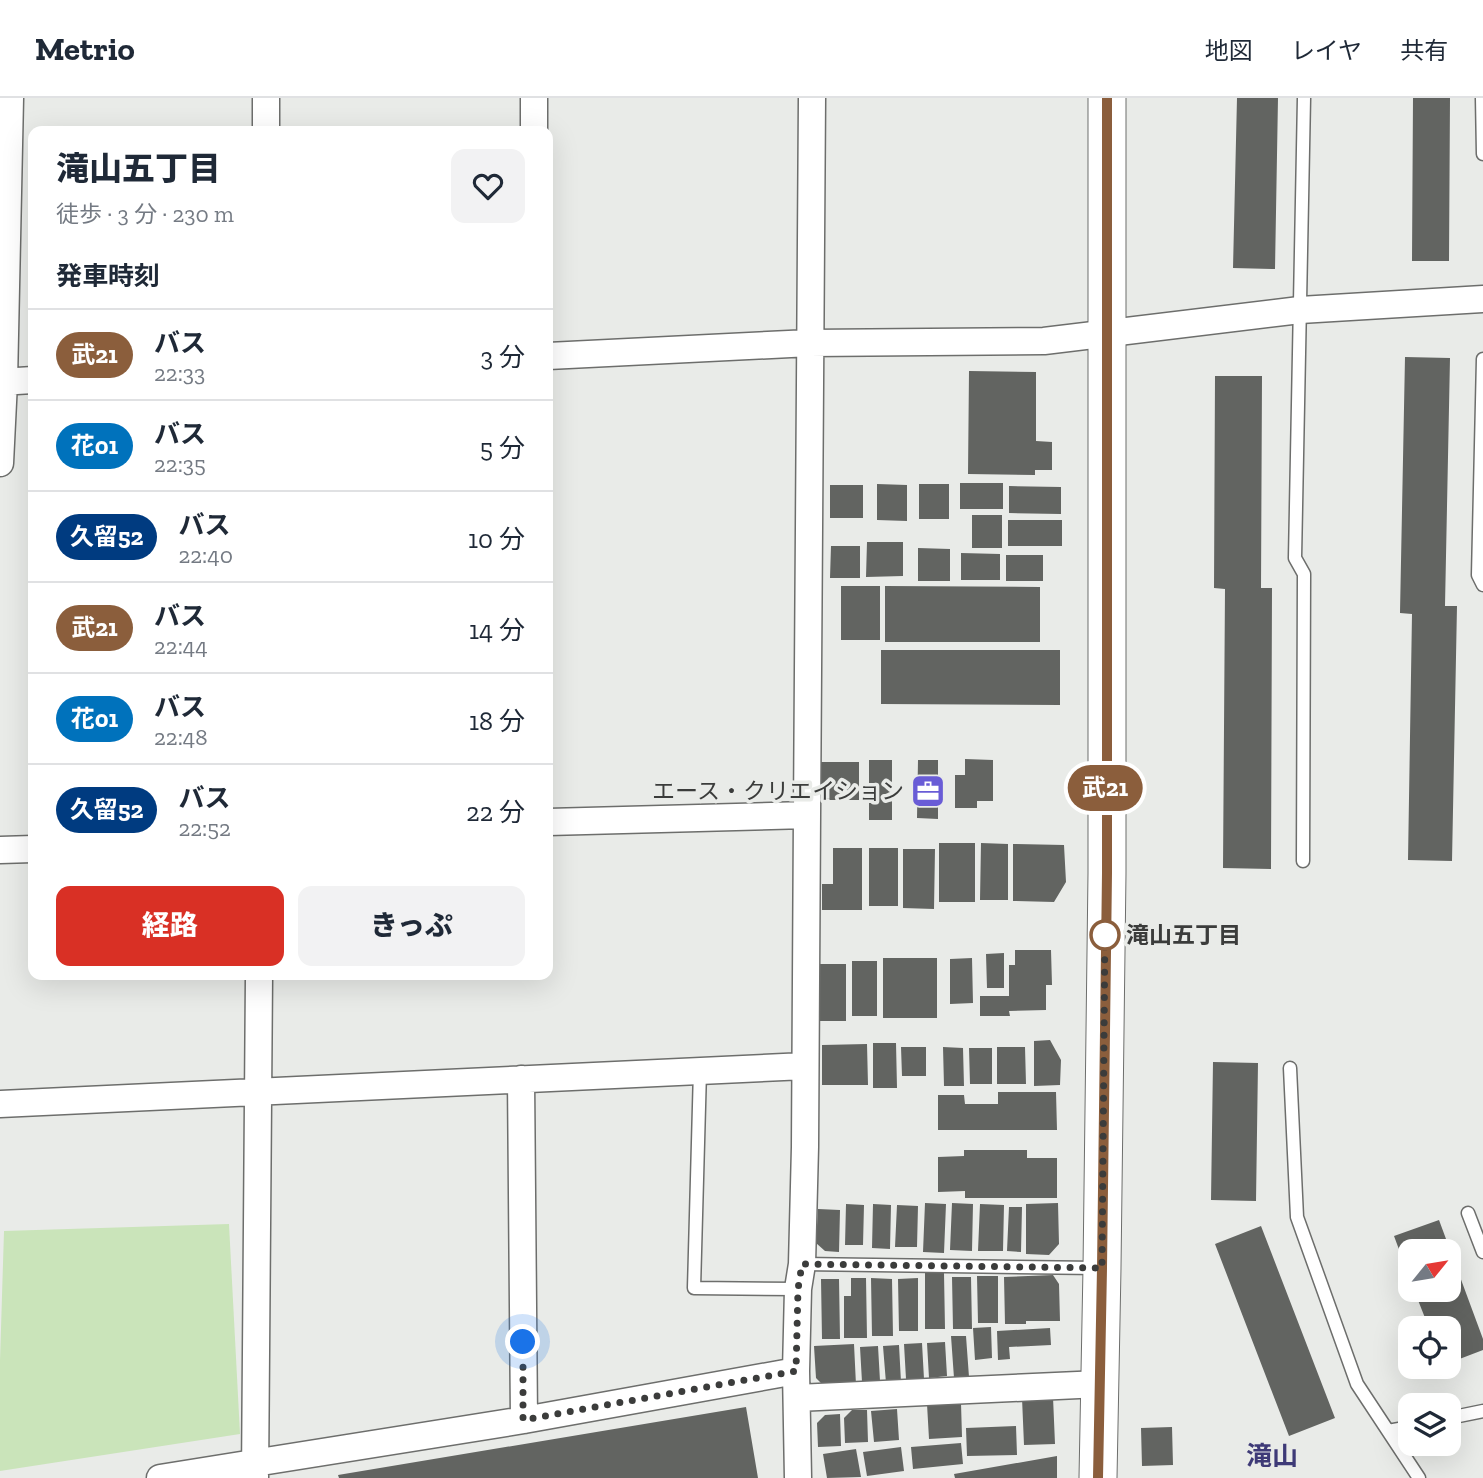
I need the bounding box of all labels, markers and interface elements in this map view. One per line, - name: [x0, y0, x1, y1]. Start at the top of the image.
- text: Metrio: [35, 29, 135, 68]
- text: 地図: [1205, 36, 1253, 65]
- text: レイヤ: [1291, 36, 1362, 65]
- text: 共有: [1400, 36, 1448, 65]
- text: 滝山五丁目: [56, 149, 221, 188]
- button: heart: [451, 149, 525, 223]
- text: 徒歩 · 3 分 · 230 m: [56, 200, 234, 228]
- text: 発車時刻: [56, 260, 160, 292]
- text: バス: [154, 327, 206, 359]
- text: 武21: [71, 340, 118, 369]
- text: 3 分: [480, 341, 525, 373]
- text: 22:33: [154, 359, 205, 387]
- text: バス: [154, 418, 206, 450]
- text: 花01: [71, 431, 118, 460]
- text: 5 分: [480, 432, 525, 464]
- text: 22:35: [154, 450, 206, 478]
- text: バス: [178, 509, 230, 541]
- text: 久留52: [70, 522, 143, 551]
- text: 10 分: [468, 523, 525, 555]
- text: 22:40: [178, 541, 233, 569]
- text: バス: [154, 600, 206, 632]
- text: 武21: [71, 613, 118, 642]
- text: 14 分: [469, 614, 525, 646]
- text: 22:44: [154, 632, 208, 660]
- text: バス: [154, 691, 206, 723]
- text: 花01: [71, 704, 118, 733]
- text: 18 分: [469, 705, 525, 737]
- text: 22:48: [154, 723, 208, 751]
- line badge: 武21: [1065, 765, 1145, 811]
- office icon: エース・クリエイション: [909, 772, 947, 810]
- text: 武21: [1082, 773, 1128, 802]
- place label: エース・クリエイション: [652, 777, 904, 805]
- text: バス: [178, 782, 230, 814]
- text: 久留52: [70, 795, 143, 824]
- text: 22 分: [466, 796, 525, 828]
- text: 22:52: [178, 814, 231, 842]
- button: 経路: [56, 886, 284, 966]
- button: きっぷ: [298, 886, 525, 966]
- marker: 滝山五丁目: [1090, 920, 1120, 950]
- place label: 滝山五丁目: [1126, 921, 1241, 949]
- north arrow: [1398, 1239, 1461, 1302]
- map controls: [1398, 1239, 1461, 1456]
- button: locate: [1398, 1316, 1461, 1379]
- your location: [505, 1324, 540, 1359]
- button: layers: [1398, 1393, 1461, 1456]
- district label: 滝山: [1246, 1440, 1298, 1472]

